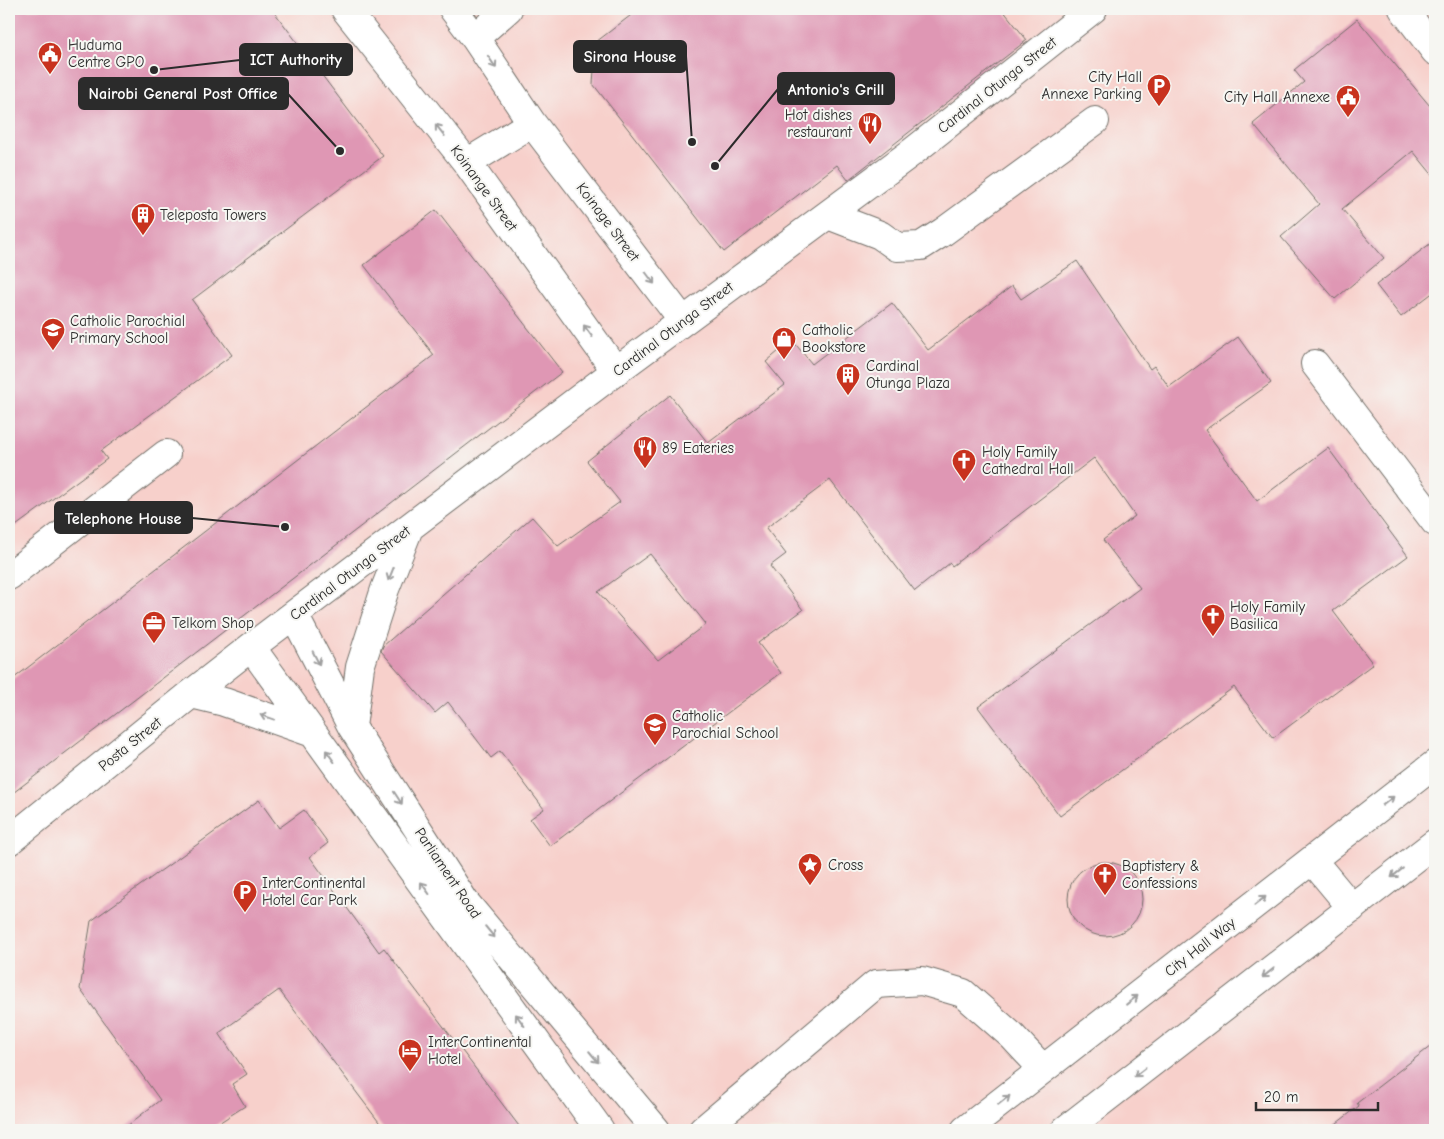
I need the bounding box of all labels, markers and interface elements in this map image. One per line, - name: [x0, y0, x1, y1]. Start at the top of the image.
- street label: Cardinal Otunga Street: [934, 32, 1061, 137]
- place label: Huduma Centre GPO: [68, 36, 144, 71]
- public building icon: Huduma Centre GPO: [37, 41, 63, 75]
- callout: Sirona House: [574, 41, 686, 72]
- callout: ICT Authority: [240, 44, 352, 75]
- text: Sirona House: [584, 48, 676, 66]
- text: ICT Authority: [250, 51, 343, 69]
- one-way arrow: [487, 55, 497, 69]
- place label: City Hall Annexe Parking: [1041, 68, 1142, 103]
- callout: Antonio's Grill: [778, 73, 894, 104]
- parking icon: City Hall Annexe Parking: [1146, 73, 1172, 107]
- callout: Nairobi General Post Office: [79, 78, 288, 109]
- text: Antonio's Grill: [788, 81, 884, 99]
- public building icon: City Hall Annexe: [1335, 84, 1361, 118]
- text: Nairobi General Post Office: [89, 85, 278, 103]
- place label: City Hall Annexe: [1224, 88, 1330, 106]
- place label: Hot dishes restaurant: [785, 106, 853, 141]
- restaurant icon: Hot dishes restaurant: [857, 111, 883, 145]
- one-way arrow: [435, 123, 446, 136]
- street label: Koinange Street: [447, 141, 522, 235]
- street label: Koinage Street: [573, 179, 644, 265]
- building icon: Teleposta Towers: [130, 202, 156, 236]
- place label: Teleposta Towers: [160, 206, 266, 224]
- one-way arrow: [645, 271, 655, 285]
- street label: Cardinal Otunga Street: [609, 277, 737, 380]
- place label: Catholic Parochial Primary School: [70, 312, 185, 347]
- school or university icon: Catholic Parochial Primary School: [40, 317, 66, 351]
- place label: Catholic Bookstore: [802, 321, 866, 356]
- one-way arrow: [583, 324, 593, 338]
- shop icon: Catholic Bookstore: [771, 326, 797, 360]
- place label: Cardinal Otunga Plaza: [866, 357, 950, 392]
- building icon: Cardinal Otunga Plaza: [835, 362, 861, 396]
- restaurant icon: 89 Eateries: [632, 435, 658, 469]
- place label: 89 Eateries: [662, 439, 734, 457]
- place label: Holy Family Cathedral Hall: [982, 443, 1074, 478]
- church icon: Holy Family Cathedral Hall: [951, 448, 977, 482]
- callout: Telephone House: [55, 502, 192, 533]
- text: Telephone House: [65, 510, 181, 528]
- street label: Cardinal Otunga Street: [286, 521, 414, 624]
- one-way arrow: [385, 566, 395, 581]
- place label: Holy Family Basilica: [1230, 598, 1305, 633]
- church icon: Holy Family Basilica: [1200, 603, 1226, 637]
- office icon: Telkom Shop: [141, 610, 167, 644]
- place label: Telkom Shop: [172, 614, 254, 632]
- one-way arrow: [311, 651, 321, 666]
- place label: Catholic Parochial School: [672, 707, 779, 742]
- one-way arrow: [260, 712, 275, 721]
- school or university icon: Catholic Parochial School: [642, 712, 668, 746]
- street label: Posta Street: [95, 713, 166, 775]
- one-way arrow: [325, 749, 335, 763]
- one-way arrow: [394, 791, 404, 805]
- one-way arrow: [1381, 795, 1394, 806]
- street label: Parliament Road: [411, 824, 485, 922]
- place icon: Cross: [797, 852, 823, 886]
- place label: Cross: [828, 856, 863, 874]
- place label: Baptistery & Confessions: [1122, 857, 1200, 892]
- church icon: Baptistery & Confessions: [1092, 862, 1118, 896]
- one-way arrow: [1391, 868, 1404, 879]
- place label: InterContinental Hotel Car Park: [262, 874, 366, 909]
- parking icon: InterContinental Hotel Car Park: [232, 879, 258, 913]
- one-way arrow: [420, 881, 430, 895]
- one-way arrow: [1253, 895, 1266, 906]
- street label: City Hall Way: [1161, 913, 1239, 980]
- one-way arrow: [485, 926, 496, 939]
- one-way arrow: [1262, 967, 1275, 978]
- one-way arrow: [1125, 995, 1138, 1006]
- one-way arrow: [515, 1013, 525, 1027]
- place label: InterContinental Hotel: [428, 1033, 532, 1068]
- hotel icon: InterContinental Hotel: [397, 1038, 423, 1072]
- one-way arrow: [589, 1050, 600, 1063]
- one-way arrow: [1134, 1067, 1147, 1078]
- scale bar: [1256, 1079, 1379, 1111]
- text: 20 m: [1264, 1088, 1298, 1106]
- one-way arrow: [997, 1095, 1010, 1106]

